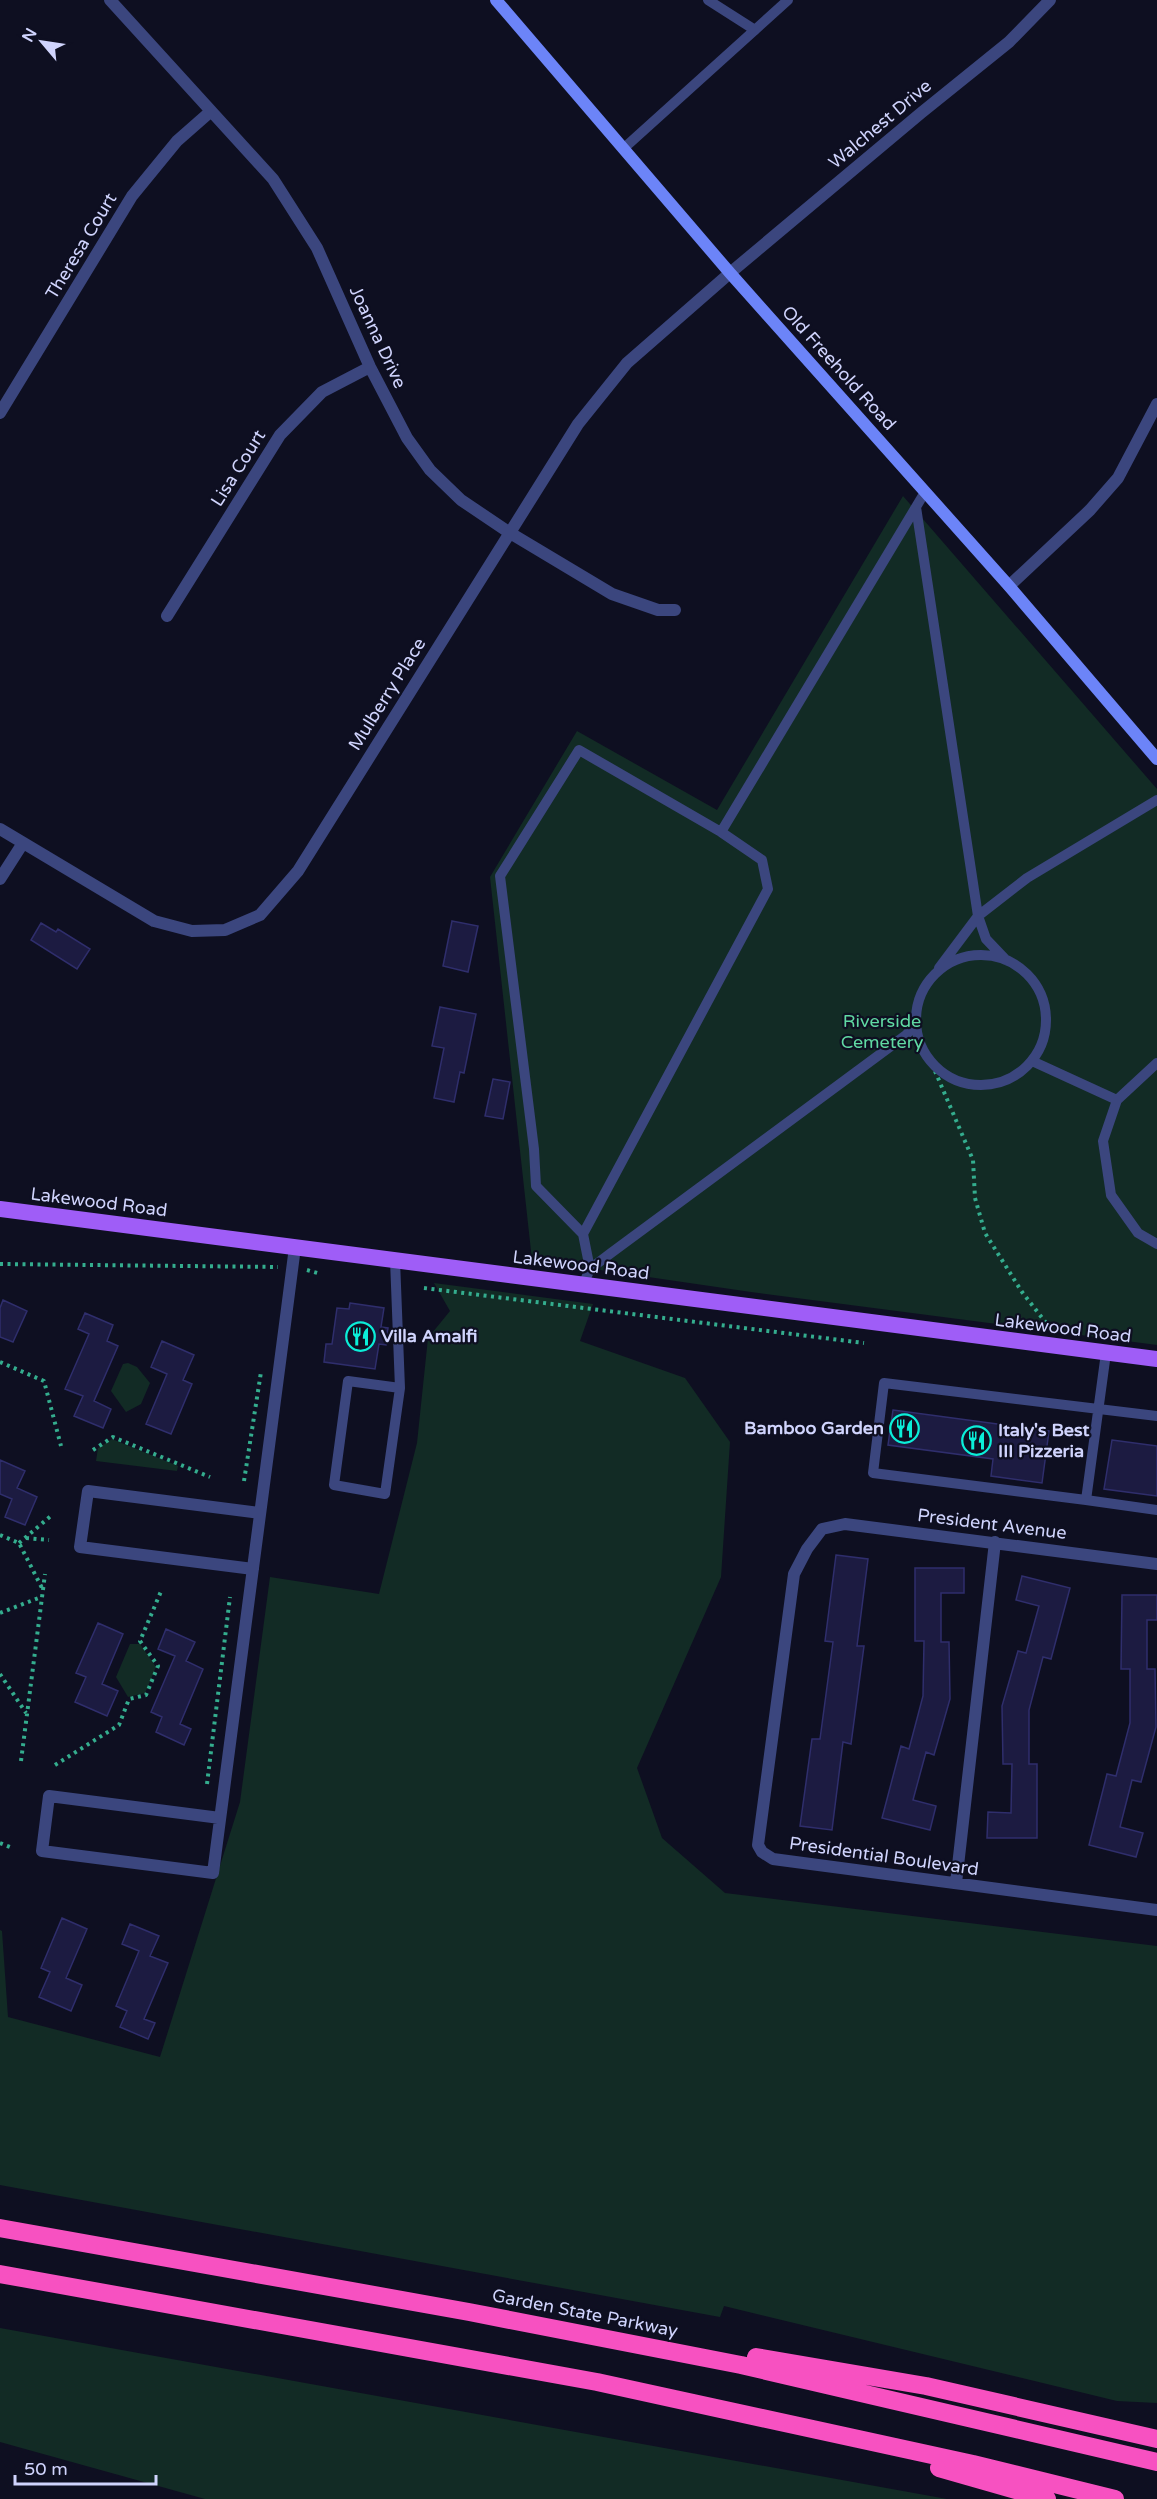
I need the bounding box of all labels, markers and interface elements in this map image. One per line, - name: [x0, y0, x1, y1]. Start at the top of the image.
- north arrow: [12, 12, 72, 72]
- text: N: [18, 25, 42, 46]
- street label: Walchest Drive: [824, 75, 936, 173]
- street label: Theresa Court: [41, 189, 121, 303]
- street label: Joanna Drive: [345, 282, 411, 392]
- street label: Old Freehold Road: [777, 301, 901, 435]
- street label: Lisa Court: [206, 426, 270, 510]
- street label: Mulberry Place: [344, 634, 430, 754]
- park label: Riverside Cemetery: [841, 1010, 924, 1053]
- street label: Lakewood Road: [29, 1183, 169, 1221]
- street label: Lakewood Road: [511, 1246, 651, 1284]
- street label: Lakewood Road: [993, 1309, 1133, 1347]
- restaurant icon: Villa Amalfi: [344, 1320, 376, 1352]
- place label: Villa Amalfi: [381, 1325, 477, 1347]
- restaurant icon: Bamboo Garden: [889, 1412, 921, 1444]
- place label: Bamboo Garden: [744, 1417, 884, 1439]
- place label: Italy's Best III Pizzeria: [998, 1419, 1090, 1462]
- restaurant icon: Italy's Best III Pizzeria: [961, 1424, 993, 1456]
- street label: President Avenue: [916, 1504, 1068, 1544]
- street label: Presidential Boulevard: [788, 1832, 980, 1880]
- street label: Garden State Parkway: [490, 2284, 680, 2342]
- scale bar: [15, 2448, 156, 2486]
- text: 50 m: [24, 2458, 68, 2480]

